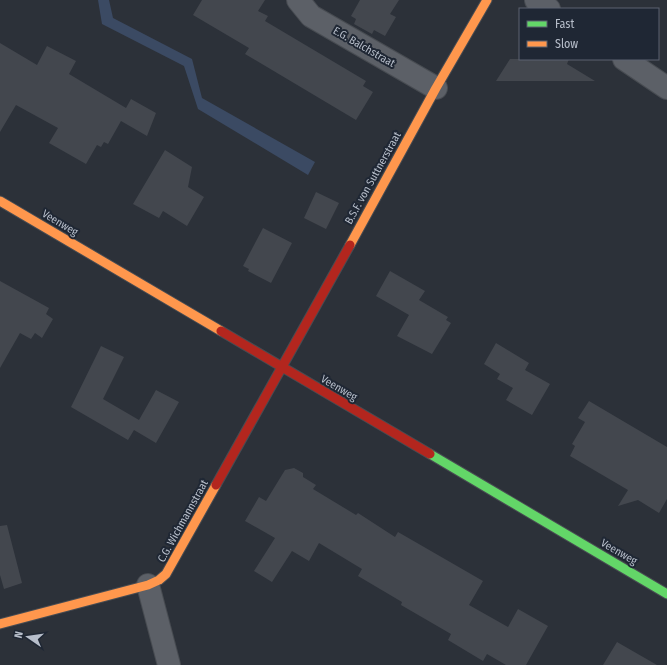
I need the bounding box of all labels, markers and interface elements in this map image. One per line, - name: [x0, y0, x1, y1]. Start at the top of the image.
- legend: [519, 8, 659, 60]
- text: Fast: [555, 17, 574, 31]
- street label: E.G. Balchstraat: [331, 24, 398, 70]
- text: Slow: [555, 37, 578, 51]
- street label: B.S.F. von Suttnerstraat: [342, 129, 404, 226]
- street label: Veenweg: [40, 207, 81, 239]
- street label: Veenweg: [319, 372, 360, 404]
- street label: C.G. Wichmannstraat: [155, 477, 211, 564]
- street label: Veenweg: [599, 536, 640, 568]
- north arrow: [8, 617, 48, 657]
- text: N: [12, 630, 26, 640]

